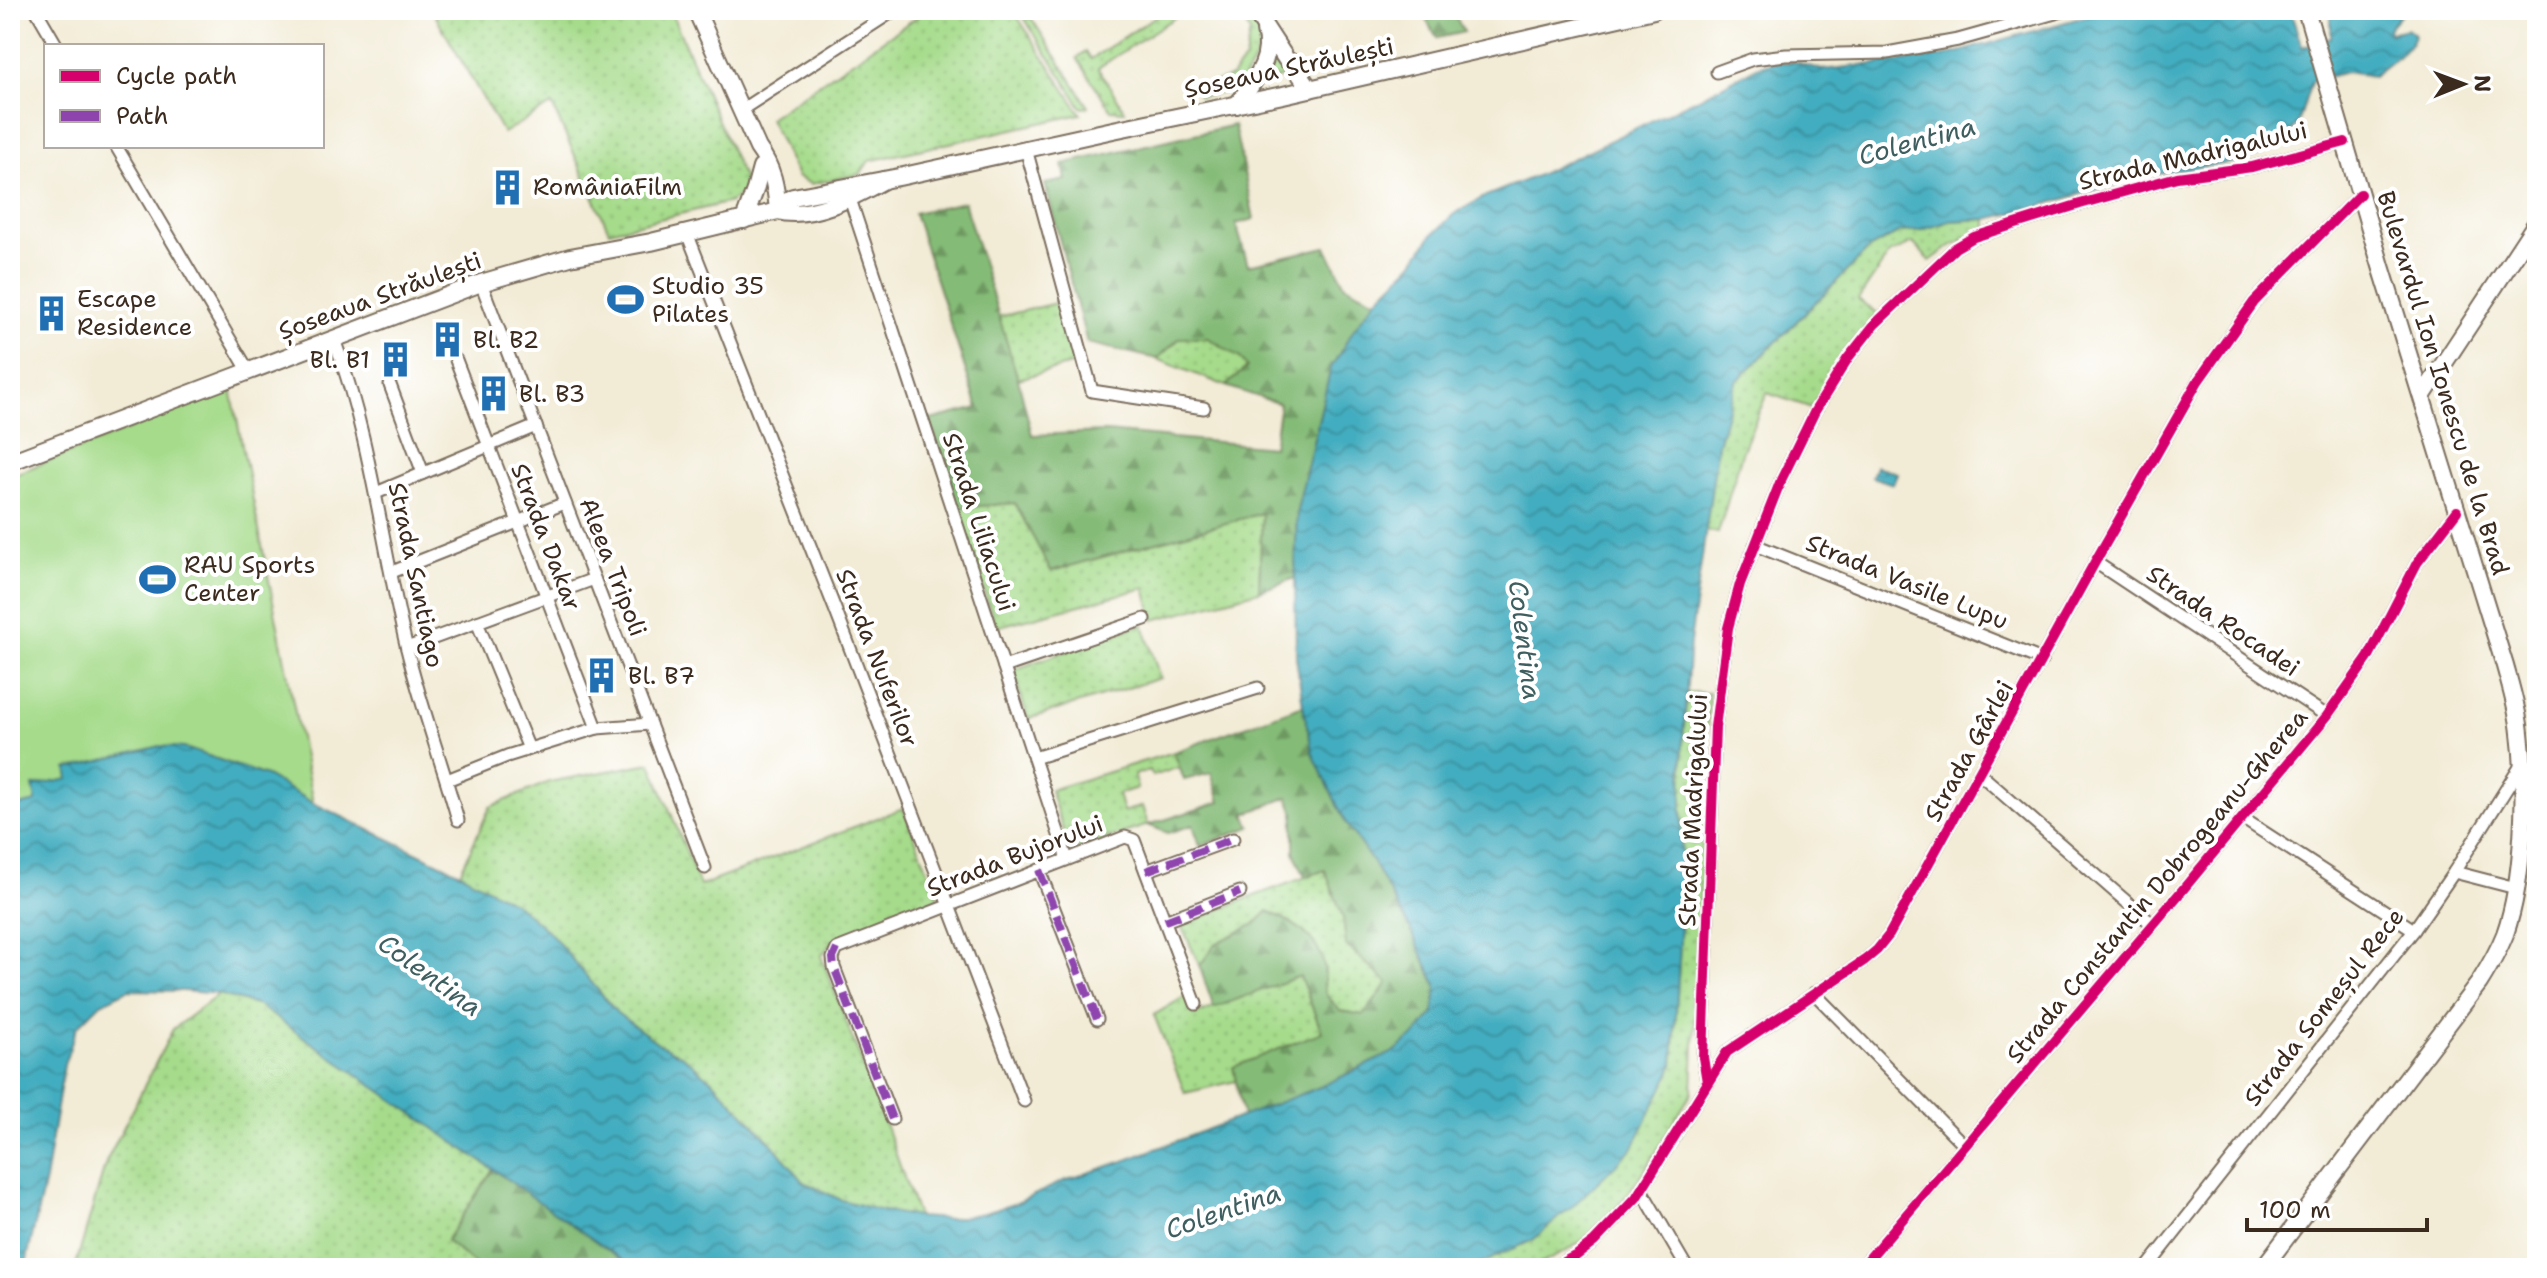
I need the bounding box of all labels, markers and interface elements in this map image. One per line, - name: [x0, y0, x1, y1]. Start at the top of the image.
- street label: Șoseaua Străulești: [1181, 30, 1397, 106]
- legend: [44, 44, 324, 148]
- north arrow: [2423, 44, 2503, 124]
- text: Cycle path: [116, 60, 237, 92]
- text: N: [2468, 75, 2497, 93]
- text: Path: [116, 100, 168, 132]
- water label: Colentina: [1854, 108, 1979, 173]
- street label: Strada Madrigalului: [2076, 114, 2310, 198]
- building icon: RomâniaFilm: [488, 168, 526, 206]
- place label: RomâniaFilm: [533, 171, 682, 203]
- street label: Bulevardul Ion Ionescu de la Brad: [2369, 187, 2517, 579]
- street label: Șoseaua Străulești: [274, 244, 486, 348]
- place label: Studio 35 Pilates: [652, 270, 764, 330]
- sports icon: Studio 35 Pilates: [607, 281, 645, 319]
- place label: Escape Residence: [77, 283, 192, 343]
- building icon: Escape Residence: [32, 294, 70, 332]
- building icon: Bl. B2: [428, 321, 466, 359]
- place label: Bl. B2: [473, 324, 539, 356]
- building icon: Bl. B1: [377, 341, 415, 379]
- place label: Bl. B1: [310, 344, 370, 376]
- building icon: Bl. B3: [474, 375, 512, 413]
- place label: Bl. B3: [519, 378, 585, 410]
- street label: Strada Liliacului: [935, 428, 1023, 616]
- street label: Strada Dakar: [503, 459, 589, 615]
- street label: Strada Santiago: [381, 479, 451, 671]
- street label: Aleea Tripoli: [572, 493, 654, 641]
- street label: Strada Vasile Lupu: [1801, 527, 2013, 637]
- place label: RAU Sports Center: [184, 549, 315, 609]
- street label: Strada Rocadei: [2140, 558, 2306, 684]
- sports icon: RAU Sports Center: [139, 560, 177, 598]
- street label: Strada Nuferilor: [828, 564, 926, 752]
- water label: Colentina: [1501, 578, 1550, 702]
- building icon: Bl. B7: [583, 657, 621, 695]
- place label: Bl. B7: [628, 660, 695, 692]
- street label: Strada Gârlei: [1917, 675, 2021, 827]
- street label: Strada Madrigalului: [1671, 693, 1715, 927]
- street label: Strada Constantin Dobrogeanu-Gherea: [1999, 702, 2315, 1070]
- street label: Strada Bujorului: [922, 808, 1108, 904]
- street label: Strada Someșul Rece: [2237, 901, 2411, 1113]
- water label: Colentina: [371, 925, 489, 1024]
- water label: Colentina: [1160, 1174, 1285, 1247]
- scale bar: [2247, 1182, 2427, 1232]
- text: 100 m: [2259, 1194, 2331, 1226]

